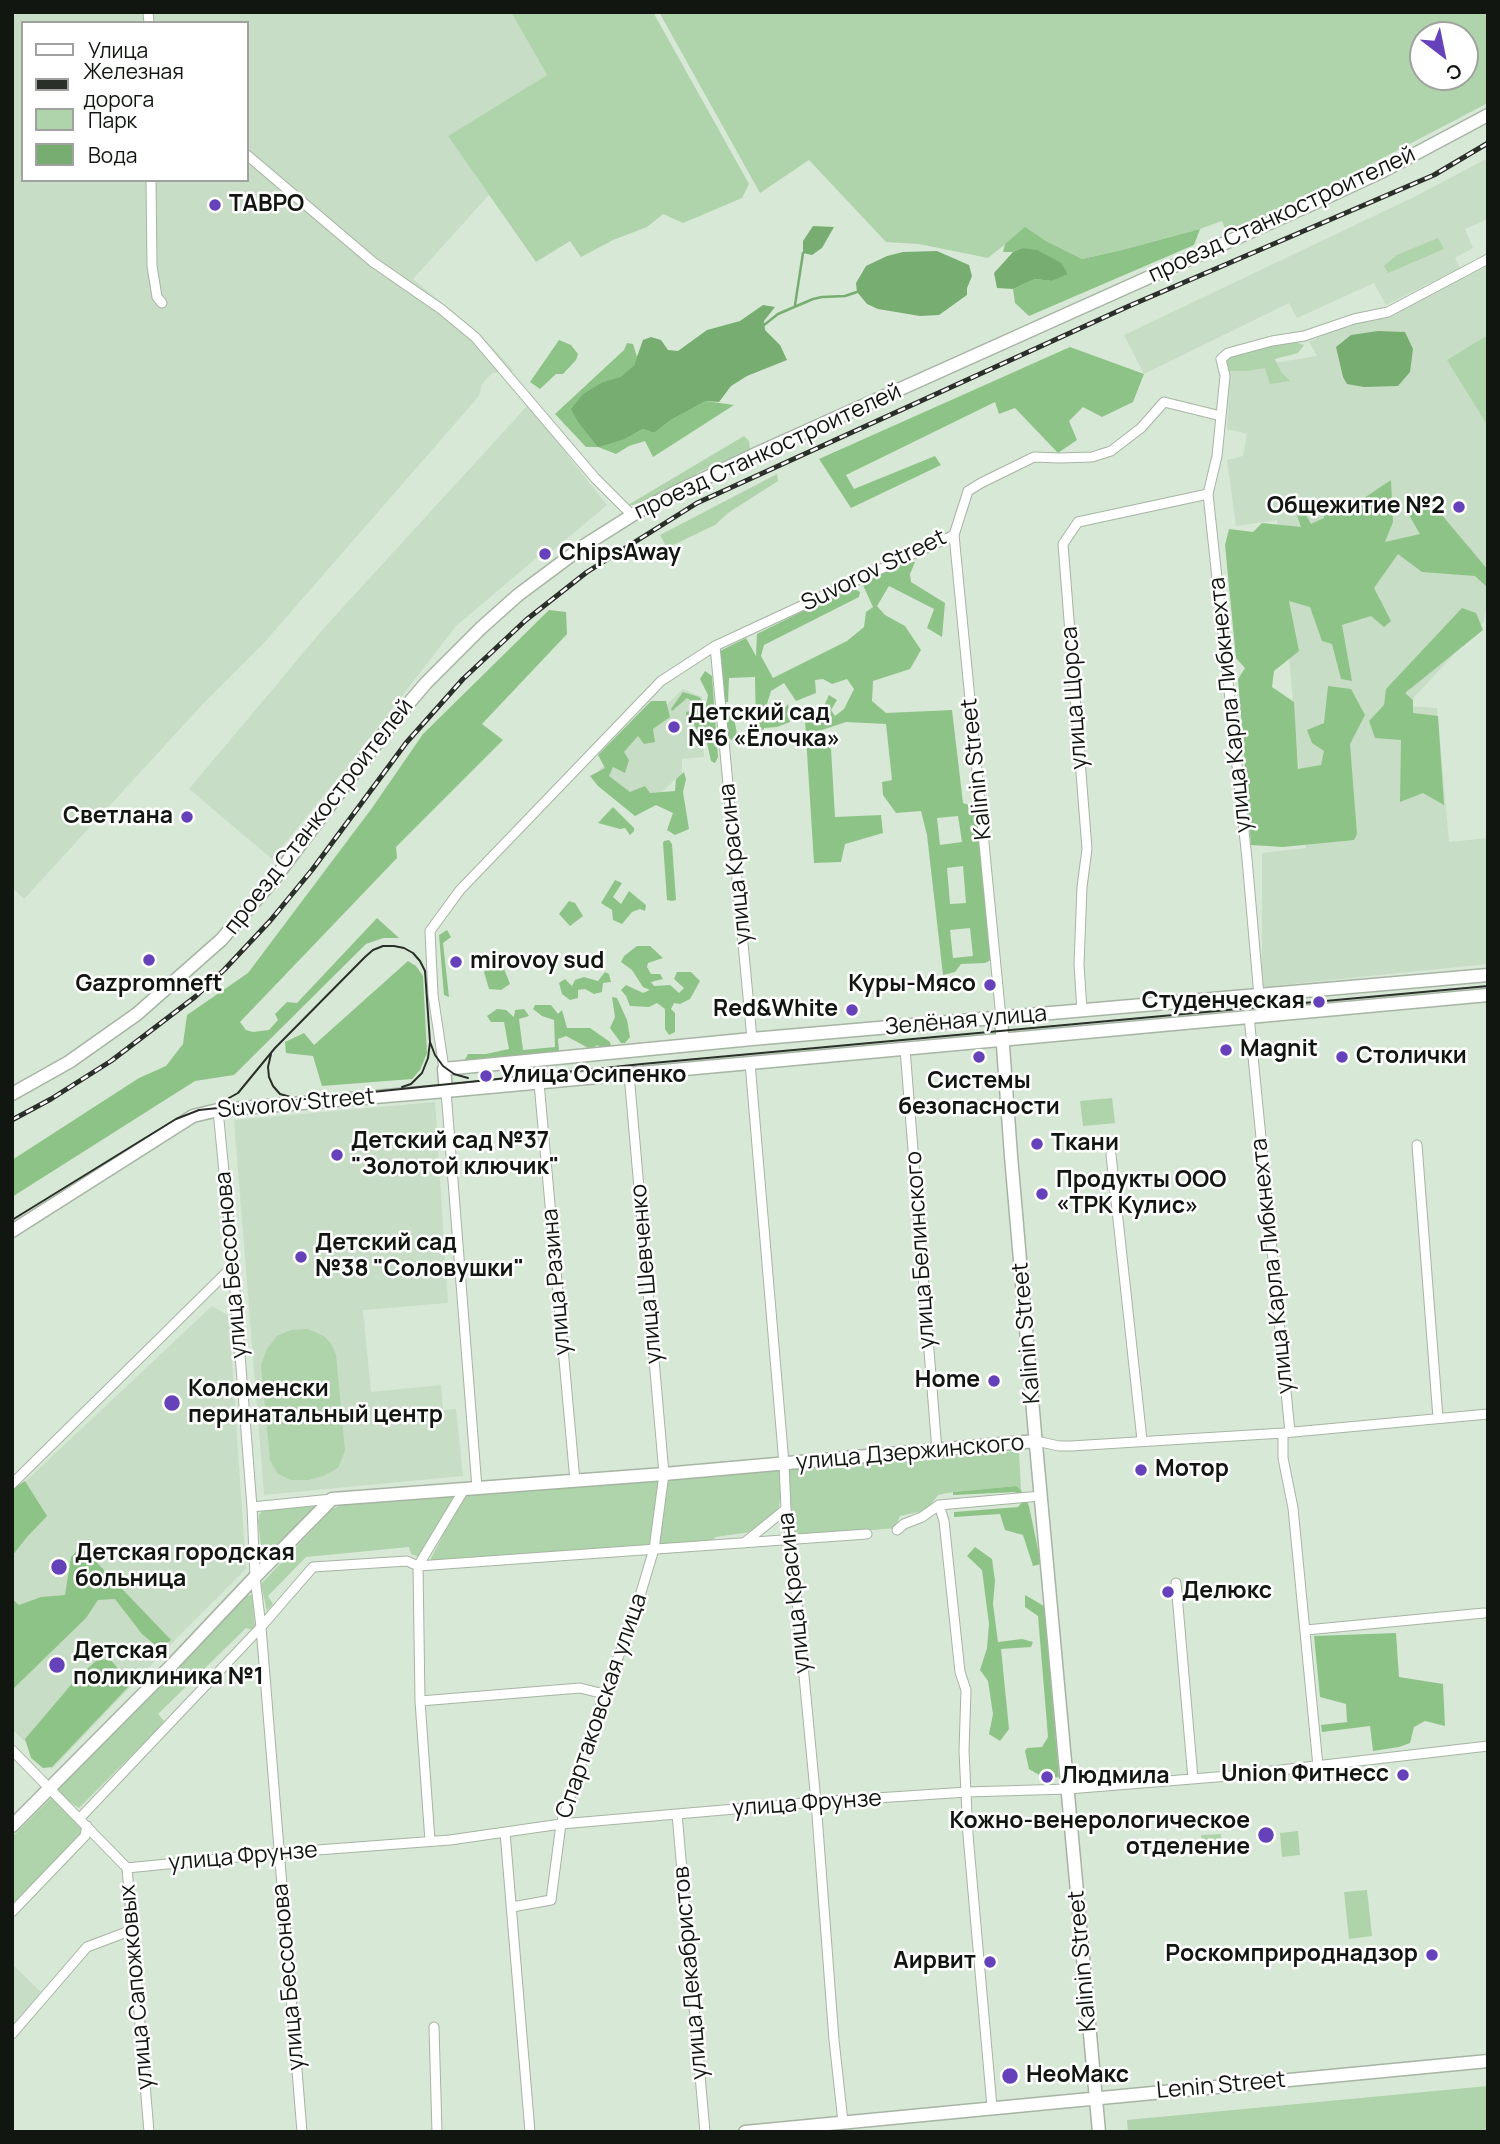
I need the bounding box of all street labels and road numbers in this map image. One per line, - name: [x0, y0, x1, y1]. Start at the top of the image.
- street label: проезд Станкостроителей: [1144, 141, 1420, 289]
- street label: проезд Станкостроителей: [630, 378, 906, 526]
- street label: Suvorov Street: [797, 524, 951, 618]
- street label: улица Карла Либкнехта: [1204, 576, 1258, 834]
- street label: улица Щорса: [1056, 625, 1094, 771]
- street label: проезд Станкостроителей: [218, 694, 420, 940]
- street label: Kalinin Street: [956, 697, 998, 841]
- street label: улица Красина: [714, 782, 758, 946]
- street label: Зелёная улица: [884, 1000, 1048, 1042]
- street label: Suvorov Street: [216, 1083, 376, 1125]
- street label: улица Карла Либкнехта: [1246, 1137, 1300, 1395]
- street label: улица Белинского: [900, 1150, 942, 1350]
- street label: улица Бессонова: [210, 1170, 254, 1360]
- street label: улица Шевченко: [625, 1183, 669, 1365]
- street label: улица Разина: [537, 1207, 577, 1357]
- street label: Kalinin Street: [1007, 1261, 1047, 1405]
- street label: улица Дзержинского: [795, 1429, 1025, 1477]
- street label: улица Красина: [773, 1511, 817, 1675]
- street label: Спартаковская улица: [551, 1590, 653, 1822]
- street label: улица Фрунзе: [731, 1785, 883, 1823]
- street label: улица Фрунзе: [167, 1837, 319, 1877]
- street label: улица Декабристов: [668, 1865, 714, 2081]
- street label: улица Бессонова: [267, 1882, 311, 2072]
- street label: улица Сапожковых: [114, 1883, 160, 2091]
- street label: Kalinin Street: [1063, 1889, 1103, 2033]
- street label: Lenin Street: [1155, 2067, 1287, 2105]

